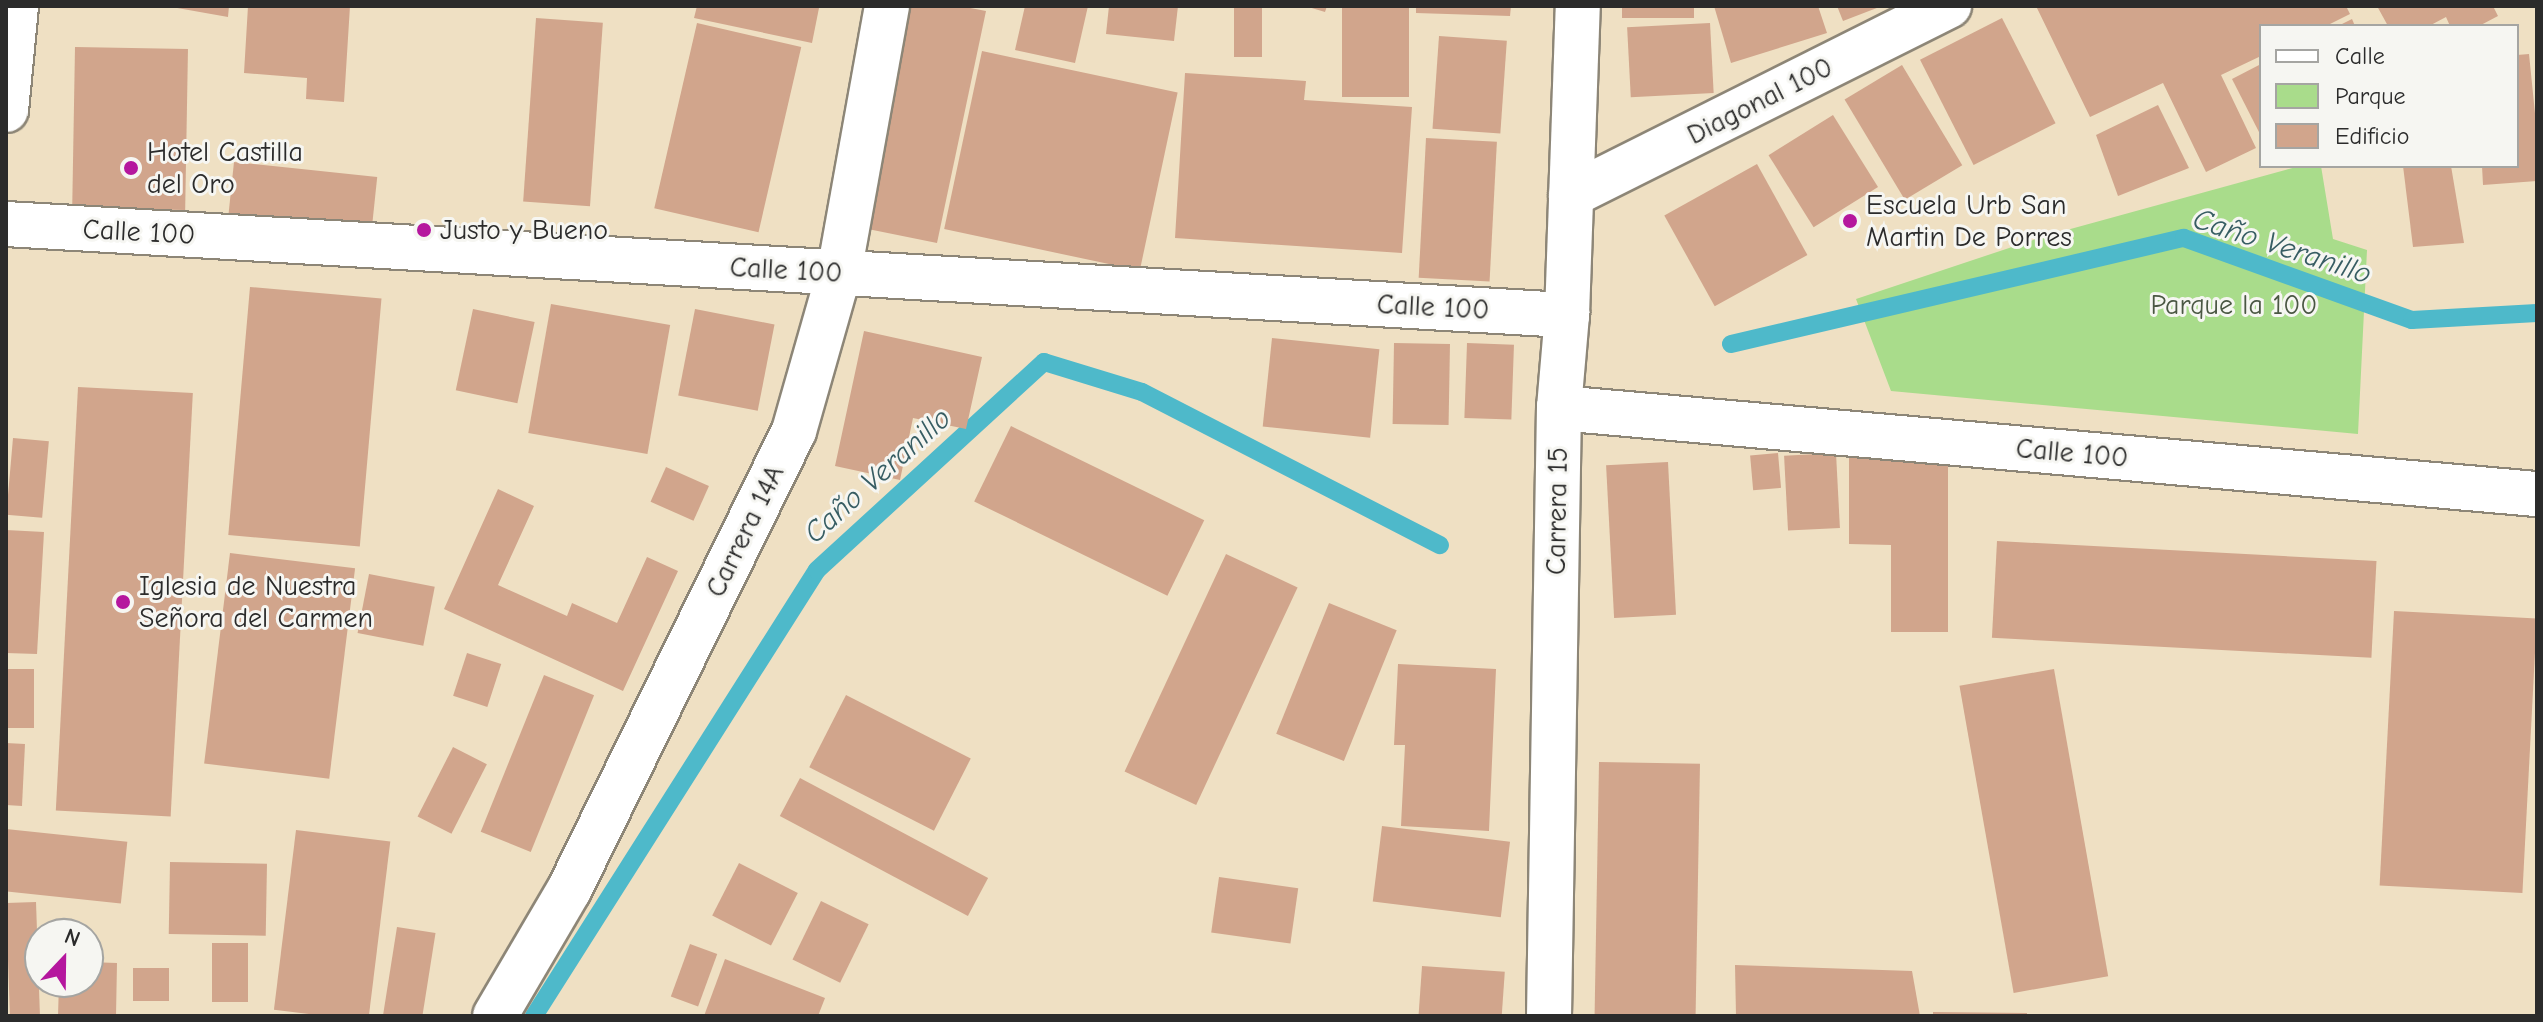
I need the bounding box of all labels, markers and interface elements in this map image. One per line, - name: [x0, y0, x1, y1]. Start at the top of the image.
- legend: [2259, 24, 2519, 168]
- text: Calle: [2335, 42, 2385, 70]
- street label: Diagonal 100: [1682, 50, 1838, 152]
- text: Parque: [2335, 82, 2406, 110]
- text: Edificio: [2335, 122, 2410, 150]
- place label: Hotel Castilla del Oro: [147, 135, 303, 201]
- marker: Hotel Castilla del Oro: [122, 159, 140, 177]
- place label: Escuela Urb San Martin De Porres: [1866, 188, 2072, 254]
- water label: Caño Veranillo: [2188, 201, 2376, 293]
- street label: Calle 100: [82, 212, 196, 252]
- marker: Escuela Urb San Martin De Porres: [1841, 212, 1859, 230]
- place label: Justo y Bueno: [440, 213, 608, 247]
- marker: Justo y Bueno: [415, 221, 433, 239]
- street label: Calle 100: [729, 250, 843, 290]
- street label: Calle 100: [1376, 287, 1490, 327]
- park label: Parque la 100: [2151, 288, 2317, 322]
- water label: Caño Veranillo: [797, 401, 959, 551]
- street label: Calle 100: [2015, 431, 2129, 475]
- street label: Carrera 15: [1539, 447, 1575, 575]
- street label: Carrera 14A: [699, 460, 791, 602]
- place label: Iglesia de Nuestra Señora del Carmen: [139, 569, 373, 635]
- marker: Iglesia de Nuestra Señora del Carmen: [114, 593, 132, 611]
- north arrow: [24, 918, 104, 998]
- text: N: [61, 923, 84, 952]

